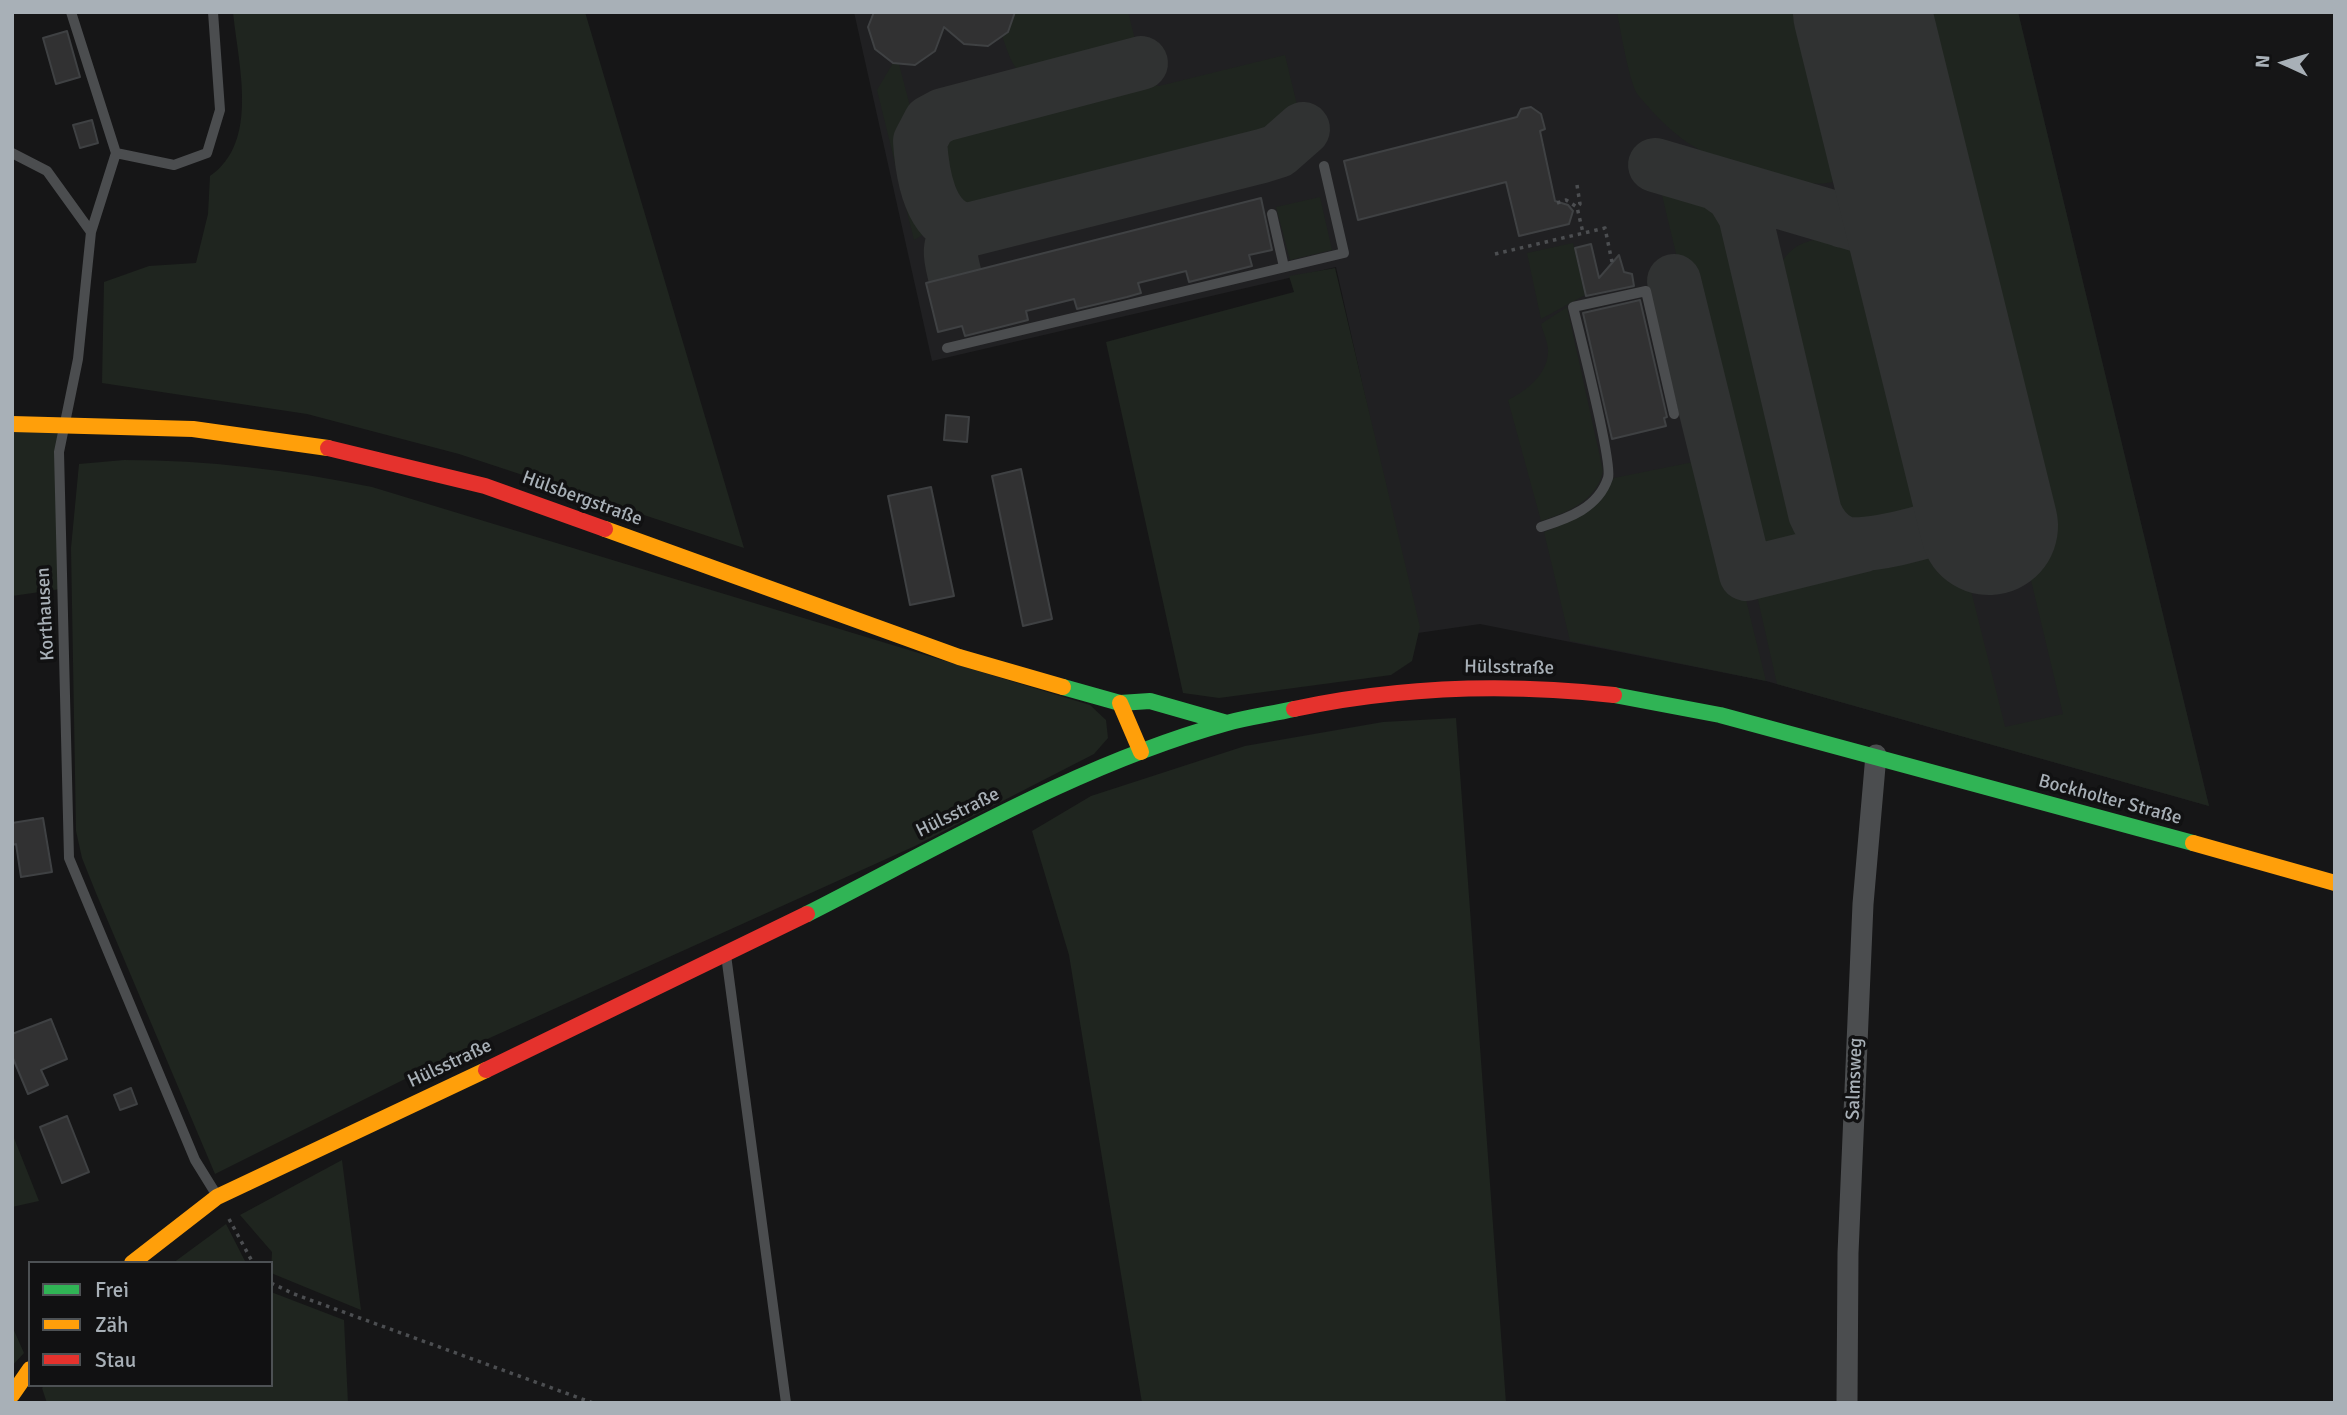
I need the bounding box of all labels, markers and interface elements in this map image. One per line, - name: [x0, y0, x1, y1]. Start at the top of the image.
- north arrow: [2249, 28, 2319, 98]
- text: N: [2251, 54, 2275, 69]
- street label: Hülsbergstraße: [519, 467, 645, 531]
- street label: Korthausen: [32, 567, 60, 661]
- street label: Hülsstraße: [1464, 656, 1554, 680]
- street label: Bockholter Straße: [2036, 770, 2184, 830]
- street label: Hülsstraße: [913, 783, 1003, 843]
- street label: Hülsstraße: [404, 1035, 496, 1093]
- street label: Salmsweg: [1842, 1038, 1868, 1120]
- legend: [28, 1261, 273, 1387]
- text: Frei: [95, 1277, 129, 1303]
- text: Zäh: [95, 1312, 129, 1338]
- text: Stau: [95, 1347, 136, 1373]

